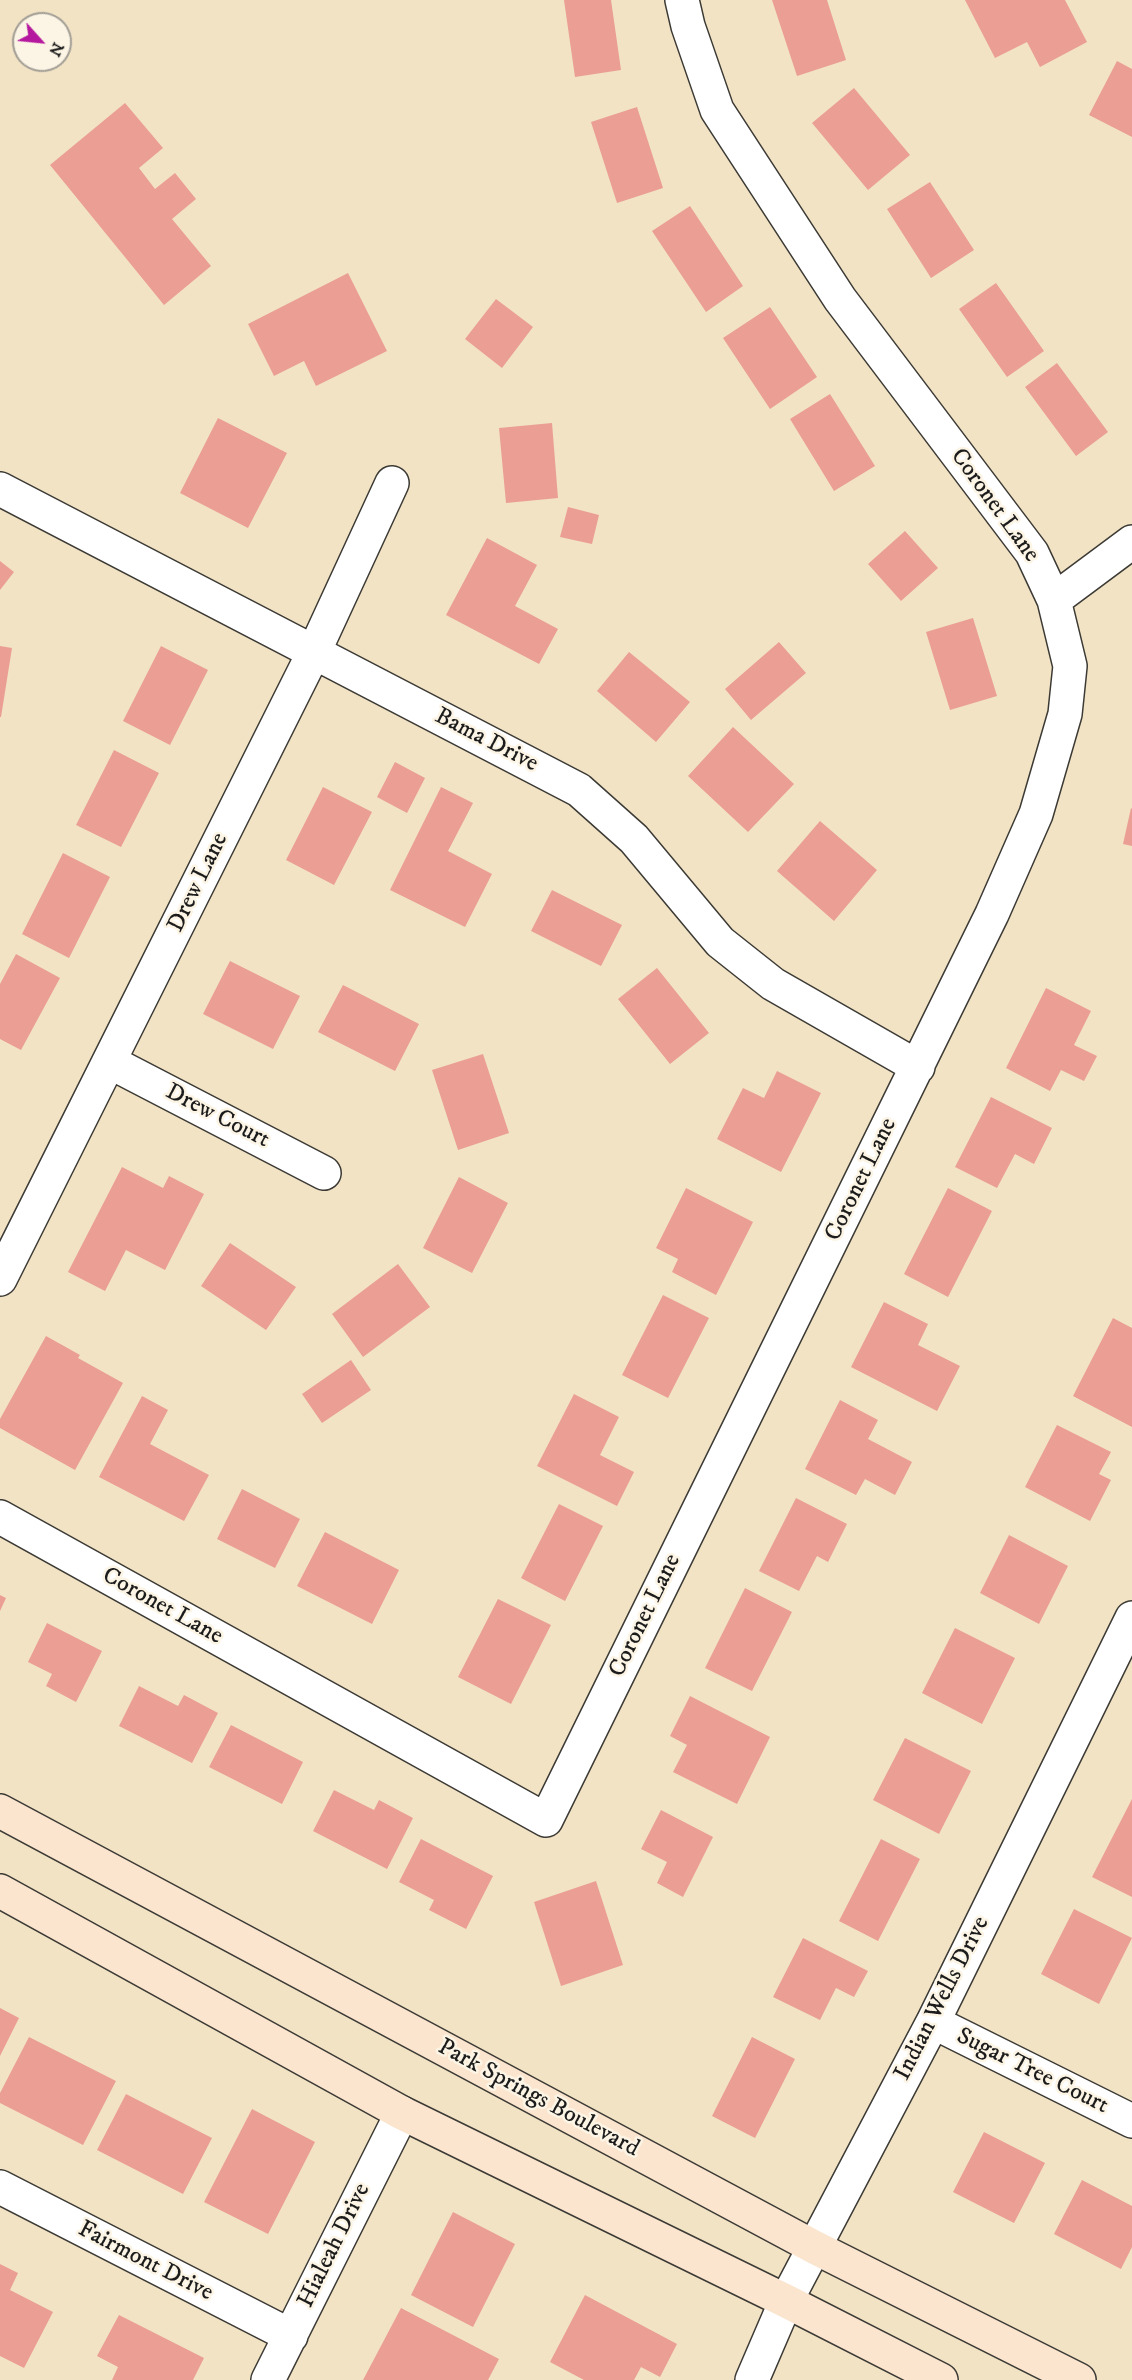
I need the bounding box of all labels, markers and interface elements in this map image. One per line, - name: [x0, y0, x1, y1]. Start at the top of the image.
- north arrow: [12, 12, 72, 72]
- text: N: [44, 39, 68, 60]
- street label: Coronet Lane: [943, 444, 1045, 568]
- street label: Bama Drive: [429, 703, 543, 779]
- street label: Drew Lane: [163, 829, 235, 937]
- street label: Drew Court: [160, 1079, 274, 1155]
- street label: Coronet Lane: [820, 1114, 904, 1246]
- street label: Coronet Lane: [604, 1550, 688, 1682]
- street label: Coronet Lane: [97, 1562, 227, 1652]
- street label: Indian Wells Drive: [889, 1912, 997, 2086]
- street label: Sugar Tree Court: [951, 2023, 1113, 2121]
- street label: Park Springs Boulevard: [432, 2034, 644, 2164]
- street label: Hialeah Drive: [292, 2179, 378, 2313]
- street label: Fairmont Drive: [73, 2216, 217, 2308]

